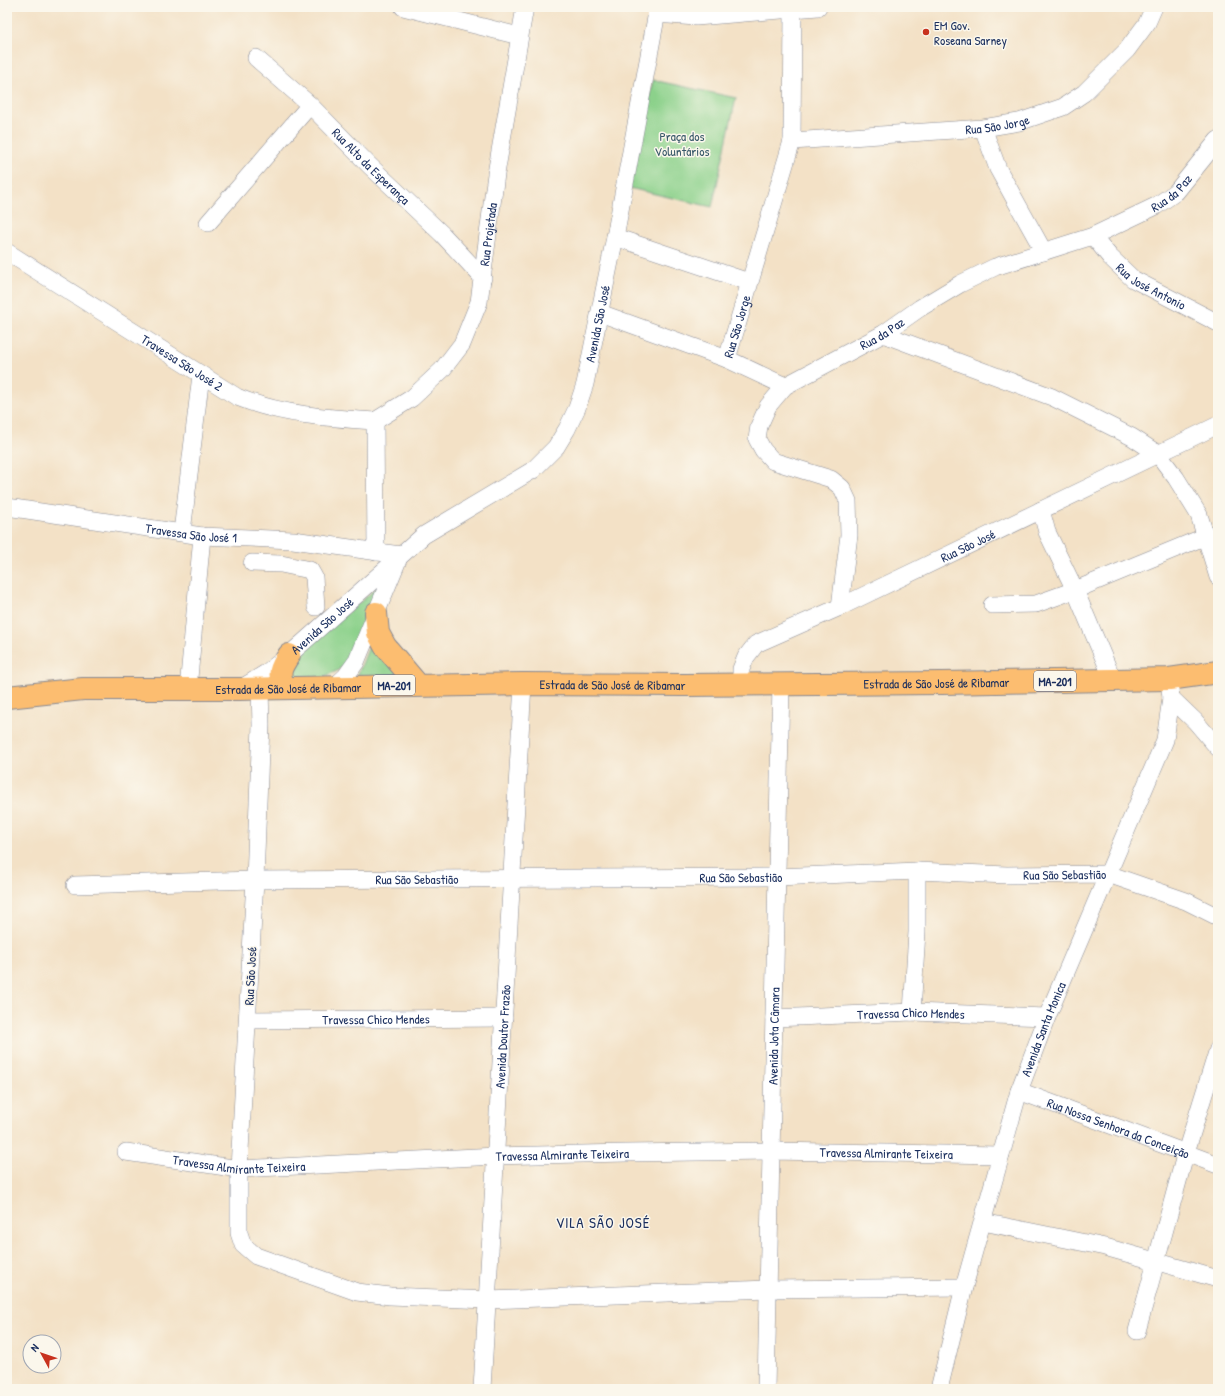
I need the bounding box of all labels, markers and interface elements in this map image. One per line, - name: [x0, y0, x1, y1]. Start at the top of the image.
- place label: EM Gov. Roseana Sarney: [934, 16, 1007, 49]
- marker: EM Gov. Roseana Sarney: [921, 27, 931, 37]
- street label: Rua São Jorge: [965, 110, 1032, 138]
- street label: Rua Alto da Esperança: [328, 124, 414, 208]
- park label: Praça dos Voluntários: [655, 127, 709, 160]
- street label: Rua da Paz: [1148, 170, 1196, 216]
- street label: Rua Projetada: [475, 202, 501, 267]
- street label: Rua José Antonio: [1112, 259, 1189, 314]
- street label: Avenida São José: [581, 284, 614, 364]
- street label: Rua São Jorge: [719, 293, 755, 360]
- street label: Rua da Paz: [857, 312, 908, 354]
- street label: Travessa São José 2: [138, 330, 226, 395]
- street label: Travessa São José 1: [144, 519, 238, 547]
- street label: Rua São José: [937, 525, 998, 566]
- street label: Avenida São José: [287, 593, 357, 658]
- road number: MA-201: [1034, 671, 1076, 691]
- street label: Estrada de São José de Ribamar: [863, 673, 1010, 693]
- road number: MA-201: [373, 675, 415, 695]
- street label: Estrada de São José de Ribamar: [540, 675, 686, 694]
- street label: Estrada de São José de Ribamar: [216, 678, 362, 698]
- street label: Rua São Sebastião: [1023, 865, 1106, 884]
- street label: Rua São Sebastião: [699, 868, 783, 886]
- street label: Rua São Sebastião: [375, 870, 458, 888]
- street label: Rua São José: [239, 946, 261, 1006]
- street label: Avenida Santa Monica: [1016, 979, 1070, 1079]
- street label: Avenida Doutor Frazão: [490, 984, 515, 1089]
- street label: Avenida Jota Câmara: [763, 987, 784, 1085]
- street label: Travessa Chico Mendes: [857, 1003, 965, 1023]
- street label: Travessa Chico Mendes: [322, 1010, 430, 1028]
- street label: Rua Nossa Senhora da Conceição: [1045, 1093, 1192, 1163]
- street label: Travessa Almirante Teixeira: [820, 1143, 953, 1163]
- street label: Travessa Almirante Teixeira: [496, 1144, 629, 1165]
- street label: Travessa Almirante Teixeira: [171, 1150, 306, 1178]
- district label: VILA SÃO JOSÉ: [556, 1212, 650, 1233]
- north arrow: [22, 1334, 62, 1374]
- text: N: [27, 1341, 42, 1354]

